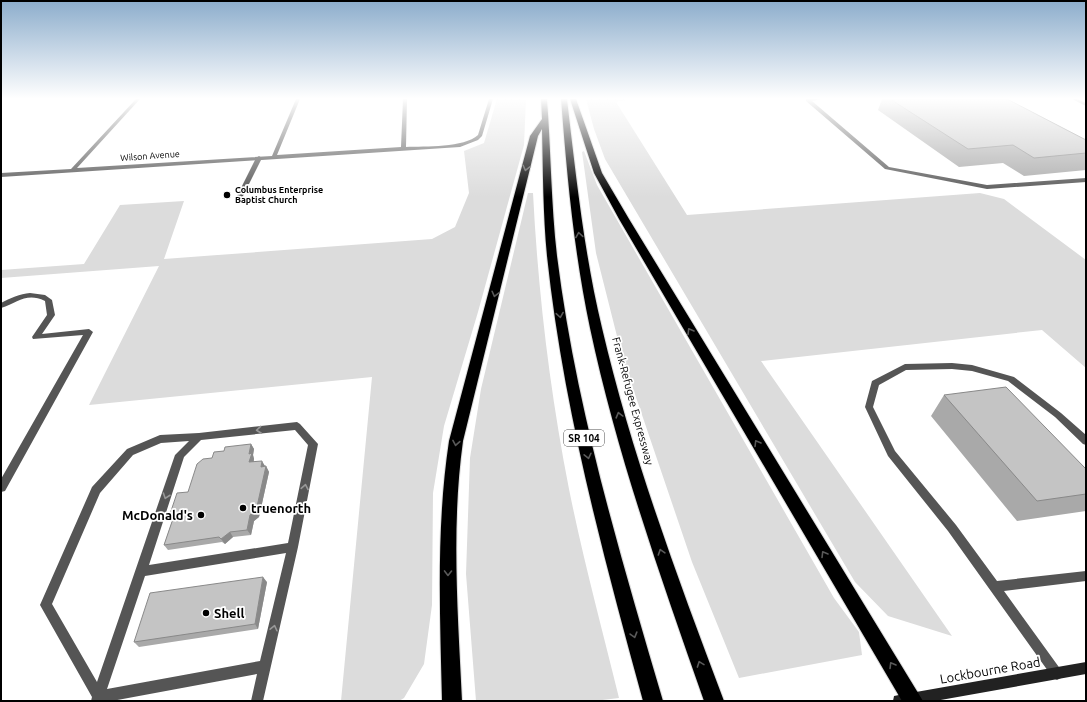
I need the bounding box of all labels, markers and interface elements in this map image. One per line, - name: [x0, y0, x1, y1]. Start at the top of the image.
- street label: Wilson Avenue: [120, 149, 180, 163]
- one-way arrow: [523, 165, 531, 171]
- place label: Columbus Enterprise Baptist Church: [235, 185, 323, 205]
- marker: Columbus Enterprise Baptist Church: [222, 190, 232, 200]
- one-way arrow: [575, 232, 584, 238]
- one-way arrow: [491, 291, 499, 297]
- one-way arrow: [555, 312, 564, 318]
- one-way arrow: [688, 328, 695, 335]
- street label: Frank-Refugee Expressway: [610, 336, 656, 467]
- one-way arrow: [615, 411, 623, 418]
- one-way arrow: [256, 425, 262, 434]
- road number: SR 104: [564, 430, 604, 446]
- one-way arrow: [453, 440, 461, 446]
- one-way arrow: [754, 440, 761, 447]
- one-way arrow: [584, 453, 592, 459]
- one-way arrow: [300, 484, 309, 490]
- one-way arrow: [163, 493, 171, 500]
- place label: truenorth: [251, 501, 311, 515]
- marker: truenorth: [238, 503, 248, 513]
- place label: McDonald's: [122, 508, 193, 522]
- marker: McDonald's: [196, 510, 206, 520]
- one-way arrow: [657, 549, 666, 556]
- one-way arrow: [821, 551, 829, 558]
- one-way arrow: [444, 570, 452, 576]
- place label: Shell: [214, 606, 244, 620]
- marker: Shell: [201, 608, 211, 618]
- one-way arrow: [270, 625, 278, 631]
- one-way arrow: [629, 631, 638, 638]
- street label: Lockbourne Road: [939, 654, 1041, 686]
- one-way arrow: [697, 661, 705, 668]
- one-way arrow: [889, 662, 896, 669]

